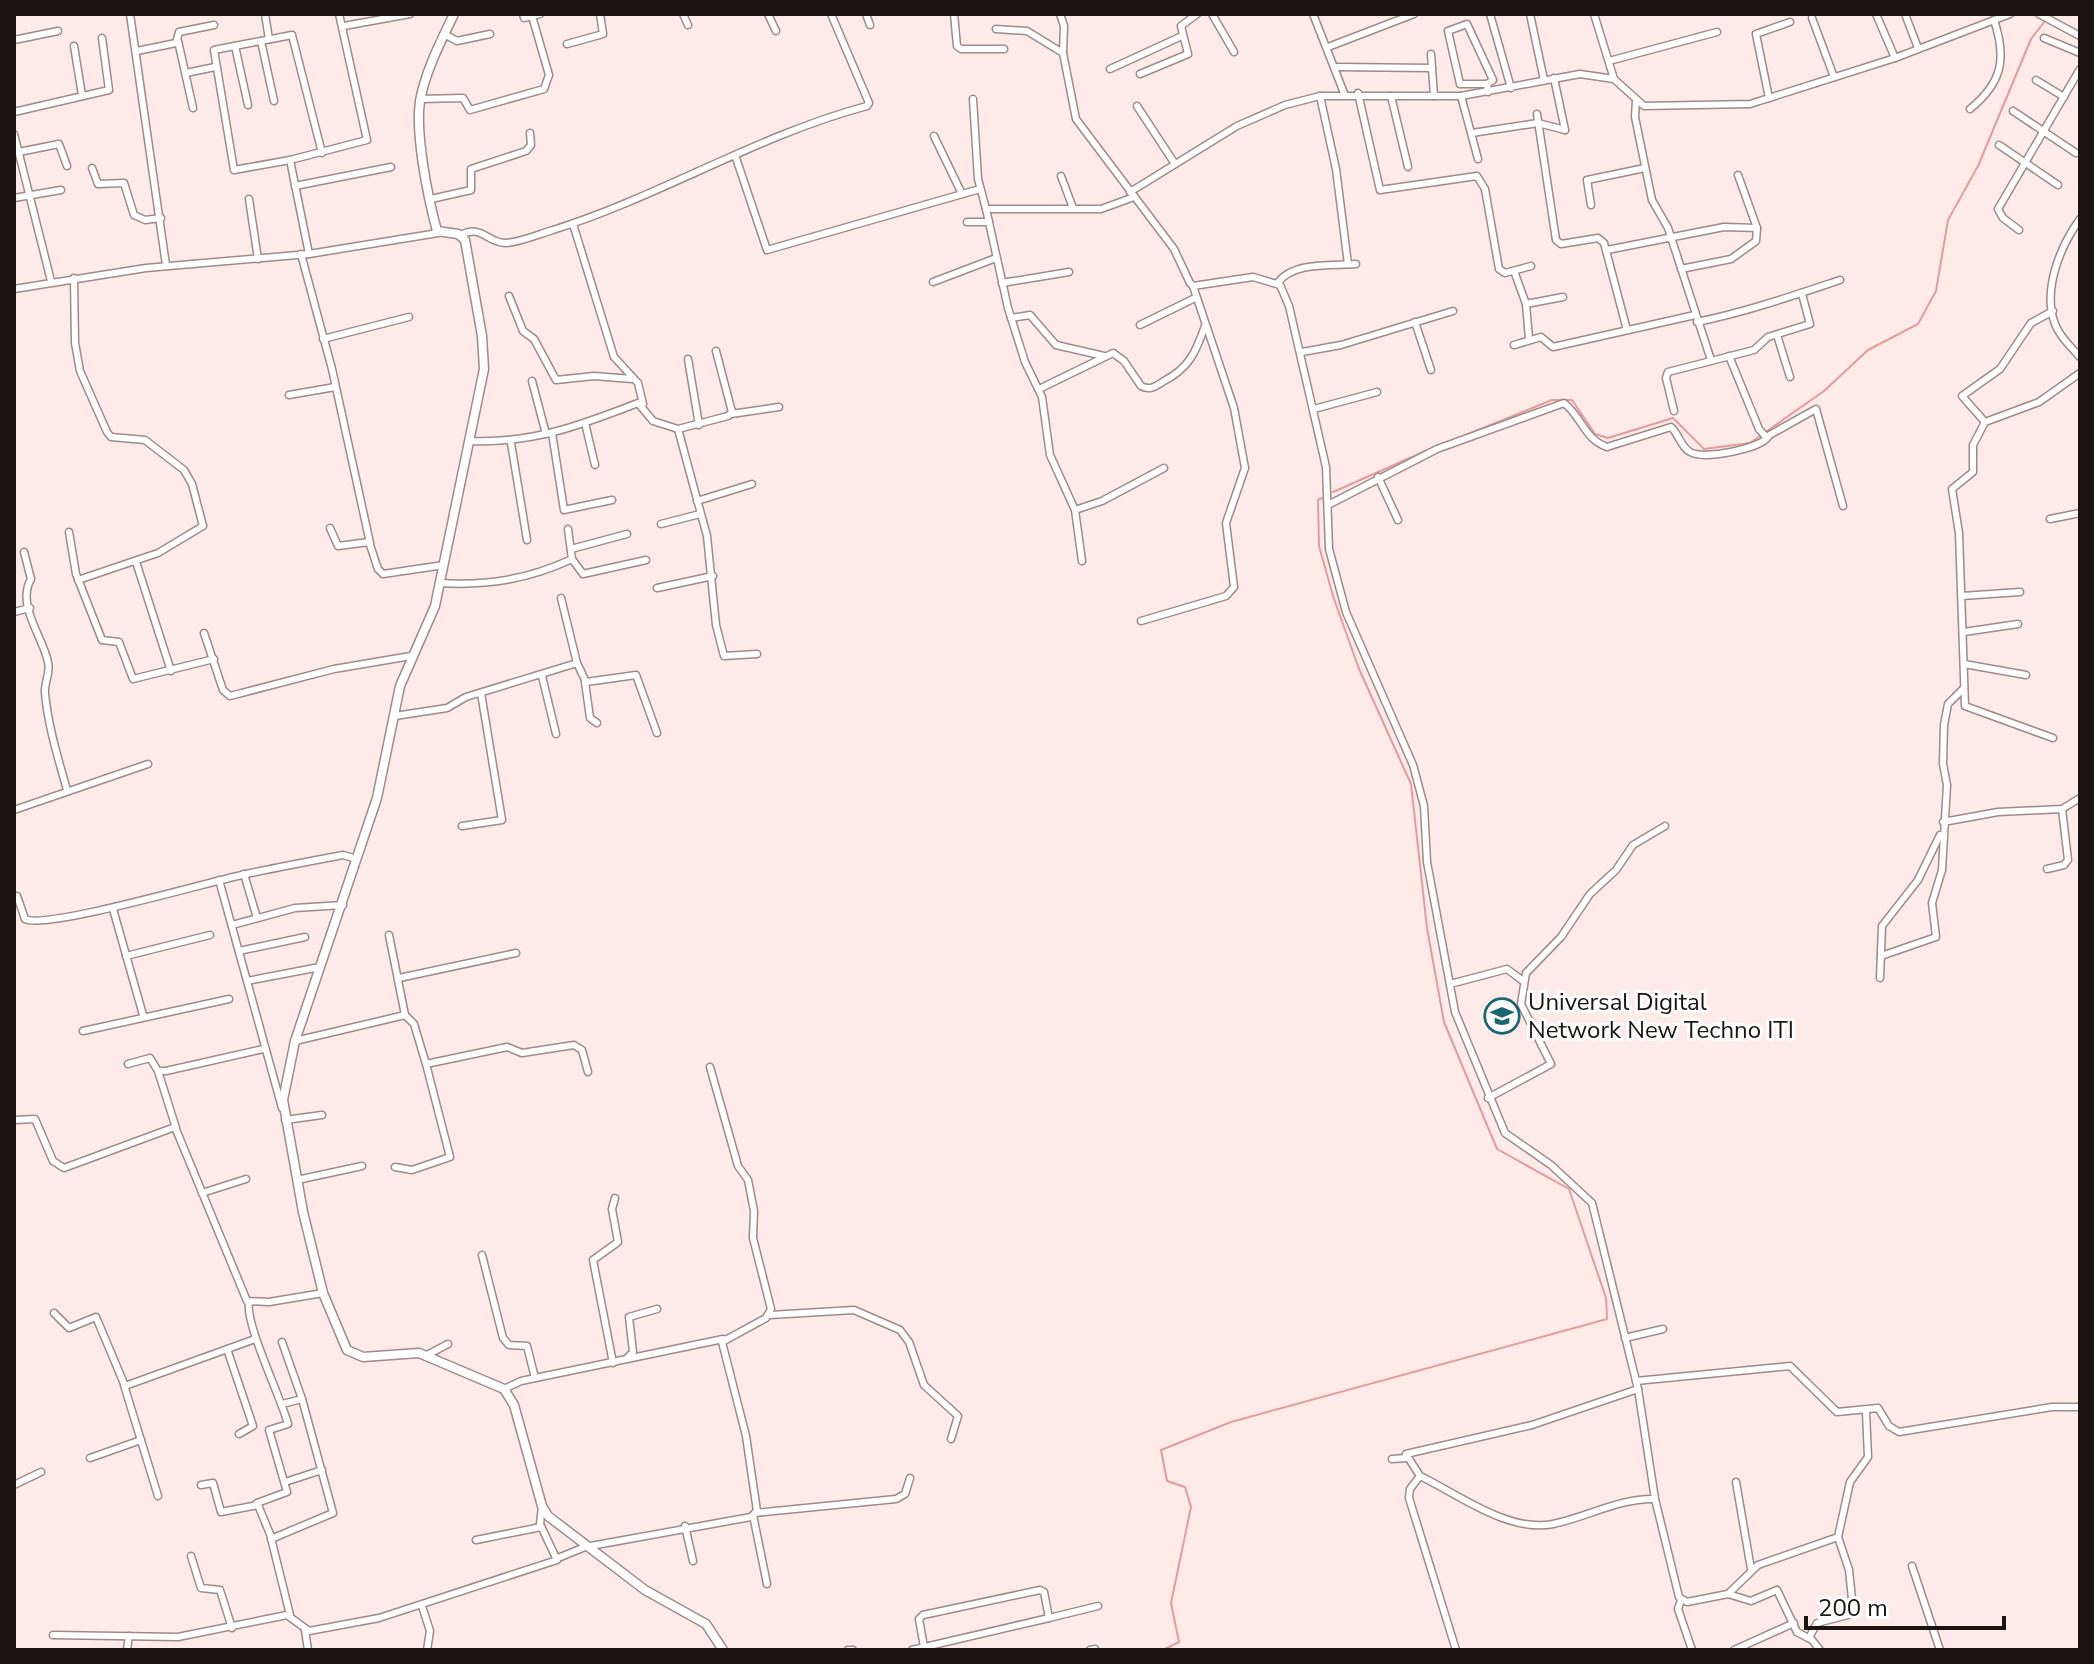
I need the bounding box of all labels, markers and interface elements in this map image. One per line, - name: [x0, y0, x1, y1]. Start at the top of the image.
- place label: Universal Digital Network New Techno ITI: [1528, 986, 1794, 1046]
- school or university icon: Universal Digital Network New Techno ITI: [1483, 997, 1521, 1035]
- scale bar: [1806, 1580, 2004, 1630]
- text: 200 m: [1818, 1592, 1888, 1624]

